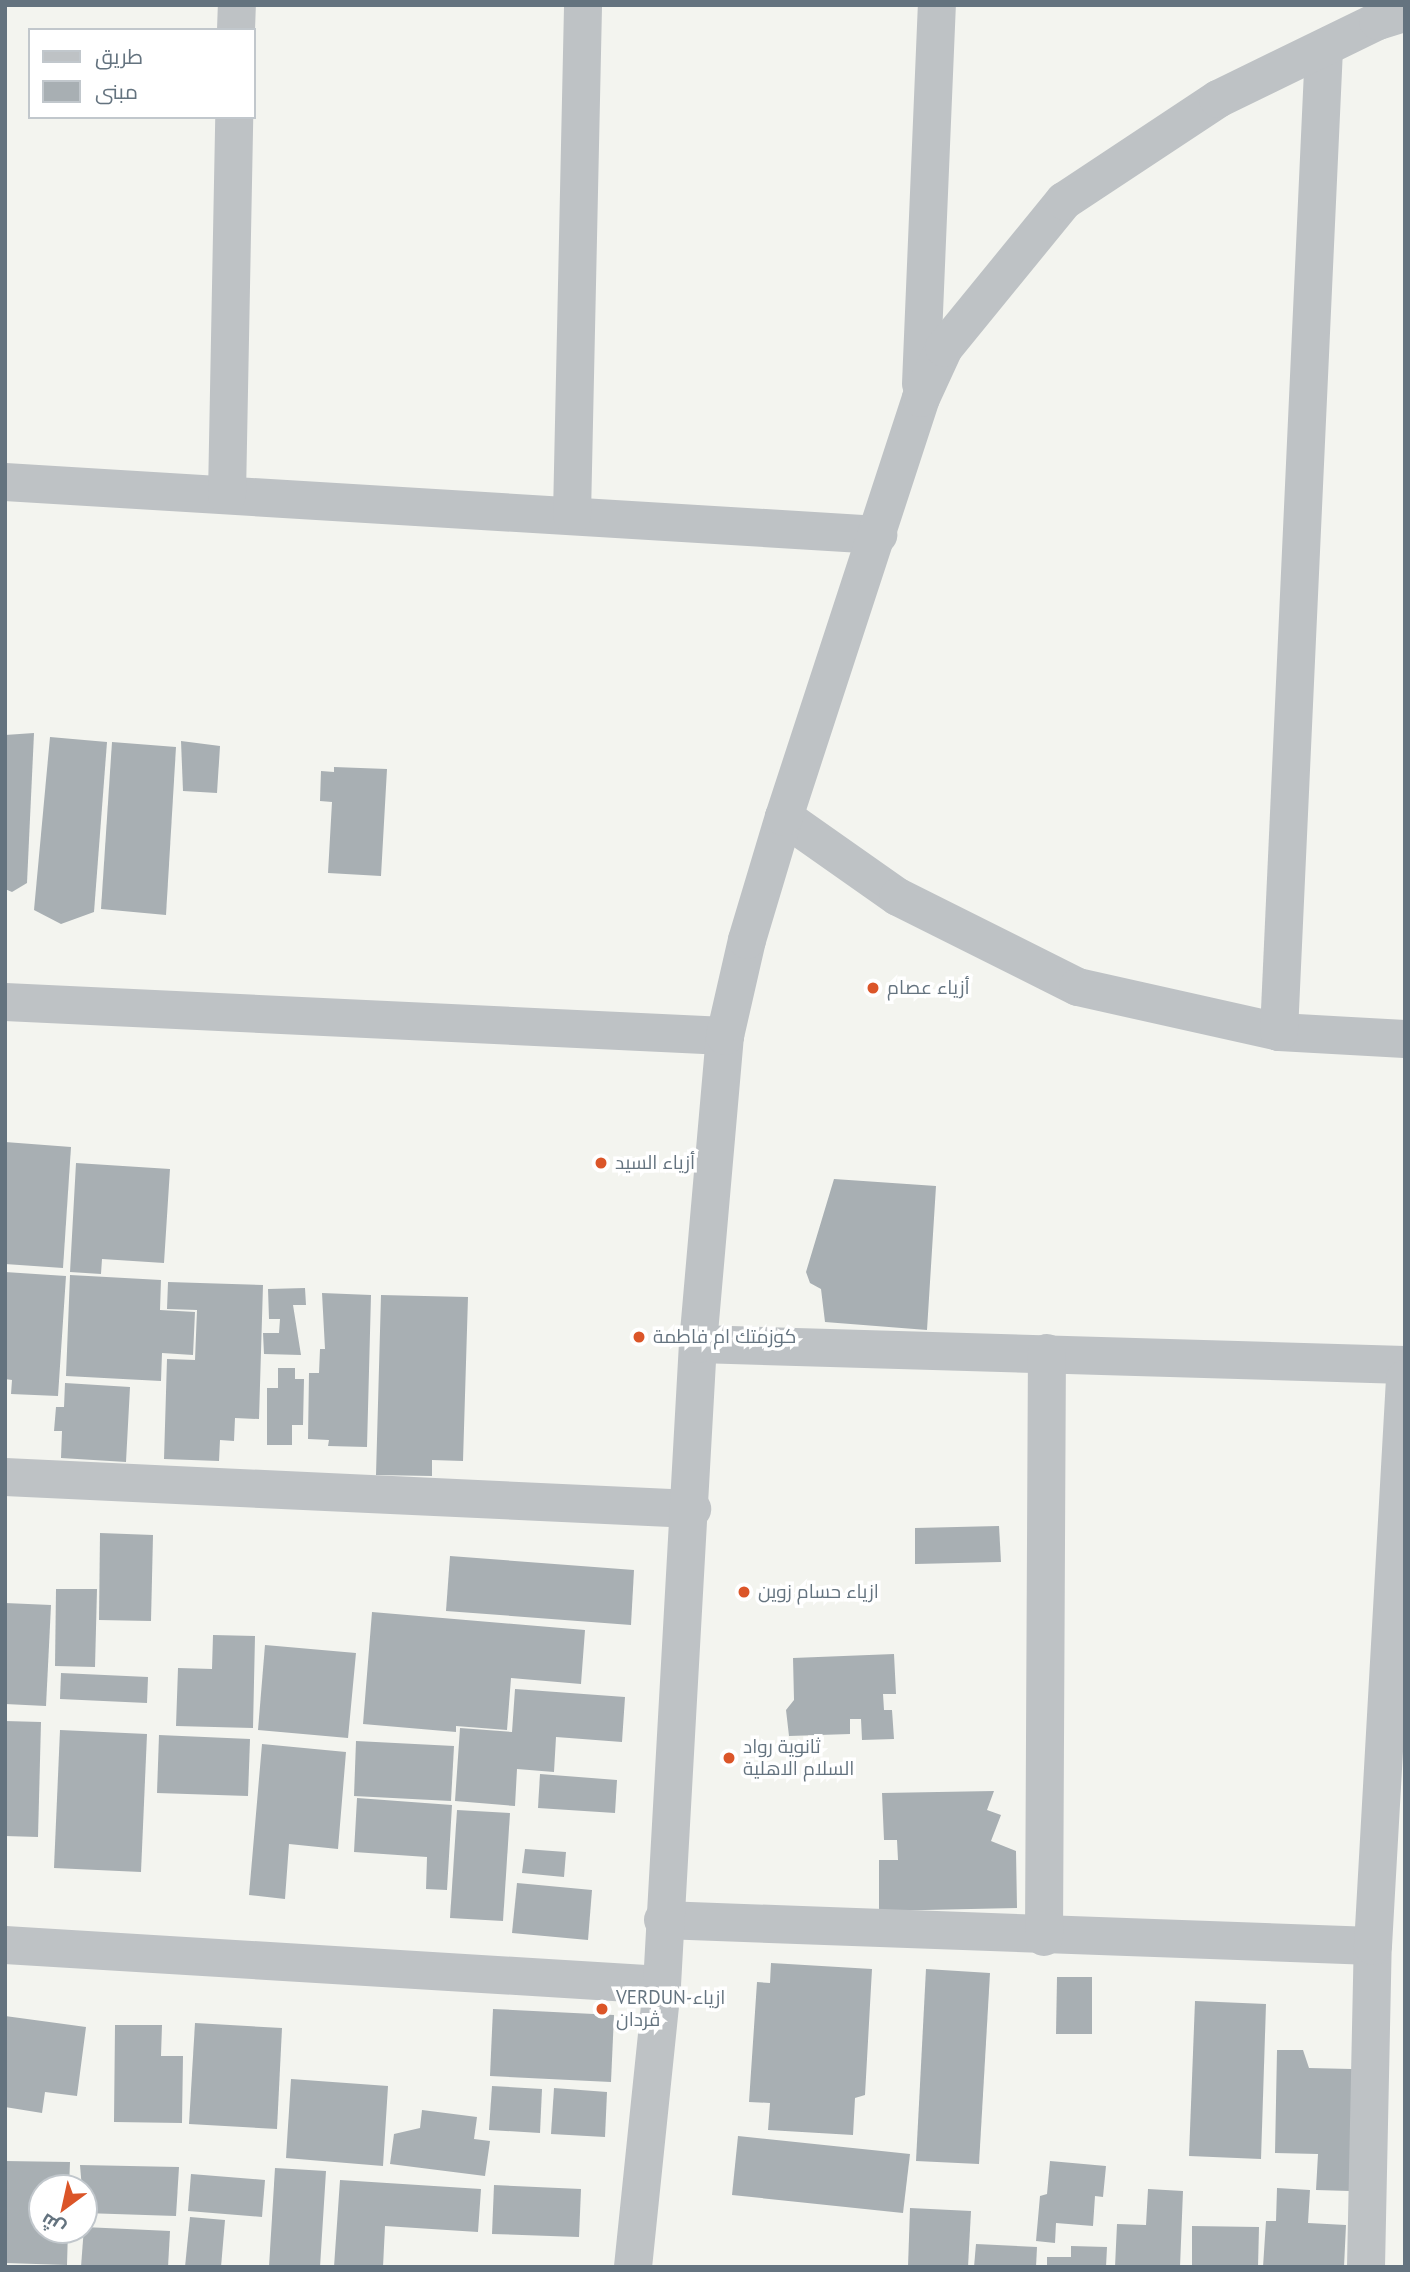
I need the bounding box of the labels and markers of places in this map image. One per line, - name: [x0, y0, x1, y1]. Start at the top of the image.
- place label: أزياء عصام: [887, 977, 970, 999]
- marker: أزياء عصام: [865, 980, 881, 996]
- place label: أزياء السيد: [615, 1152, 695, 1174]
- marker: أزياء السيد: [593, 1155, 609, 1171]
- place label: كوزمتك ام فاطمة: [653, 1326, 796, 1348]
- marker: كوزمتك ام فاطمة: [631, 1329, 647, 1345]
- place label: ازياء حسام زوين: [758, 1581, 879, 1603]
- marker: ازياء حسام زوين: [736, 1584, 752, 1600]
- place label: ثانوية رواد السلام الاهلية: [743, 1736, 854, 1780]
- marker: ثانوية رواد السلام الاهلية: [721, 1750, 737, 1766]
- place label: VERDUN-ازياء ڤردان: [616, 1987, 725, 2031]
- marker: VERDUN-ازياء ڤردان: [594, 2001, 610, 2017]

